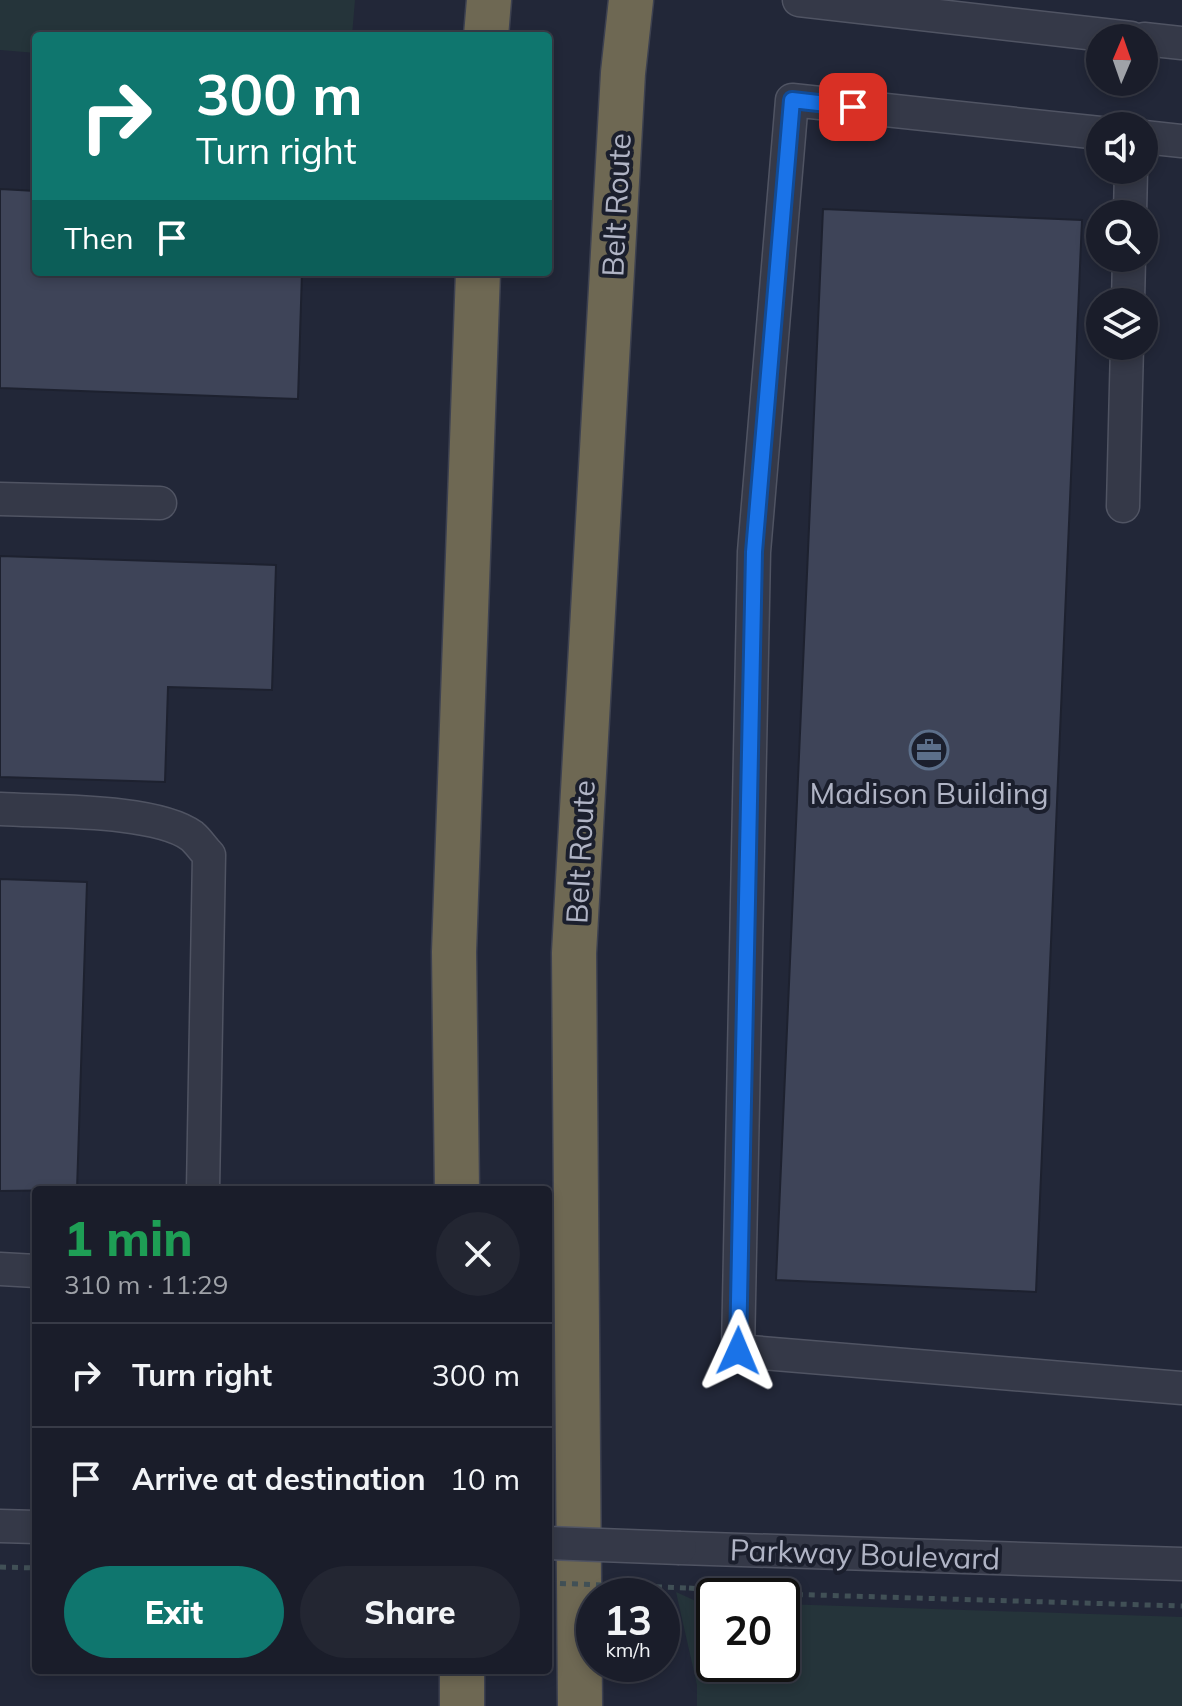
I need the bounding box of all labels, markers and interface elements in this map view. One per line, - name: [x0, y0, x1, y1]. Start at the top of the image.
- north arrow: [1086, 24, 1158, 96]
- map controls: [1086, 24, 1158, 360]
- text: 300 m: [196, 59, 363, 129]
- icon: right: [64, 64, 168, 168]
- pin: [819, 73, 887, 141]
- icon: arrive: [831, 85, 875, 129]
- button: sound: [1086, 112, 1158, 184]
- text: Turn right: [196, 128, 357, 173]
- street label: Belt Route: [593, 132, 639, 278]
- button: search: [1086, 200, 1158, 272]
- icon: arrive: [150, 216, 194, 260]
- text: Then: [64, 219, 134, 257]
- button: layers: [1086, 288, 1158, 360]
- office icon: Madison Building: [908, 729, 950, 771]
- place label: Madison Building: [809, 774, 1049, 812]
- street label: Belt Route: [557, 779, 603, 925]
- text: 1 min: [64, 1208, 193, 1268]
- button: close: [436, 1212, 520, 1296]
- text: 310 m · 11:29: [64, 1268, 228, 1301]
- position arrow: [696, 1309, 780, 1393]
- icon: right: [64, 1353, 108, 1397]
- text: Turn right: [132, 1356, 272, 1394]
- text: 300 m: [432, 1356, 520, 1394]
- icon: arrive: [64, 1457, 108, 1501]
- text: Arrive at destination: [132, 1460, 426, 1498]
- text: 10 m: [450, 1460, 520, 1498]
- street label: Parkway Boulevard: [729, 1530, 1001, 1578]
- button: Exit: [64, 1566, 284, 1658]
- button: Share: [300, 1566, 520, 1658]
- speed limit sign: 20: [696, 1578, 800, 1682]
- text: 13: [604, 1595, 652, 1645]
- text: km/h: [605, 1637, 651, 1662]

